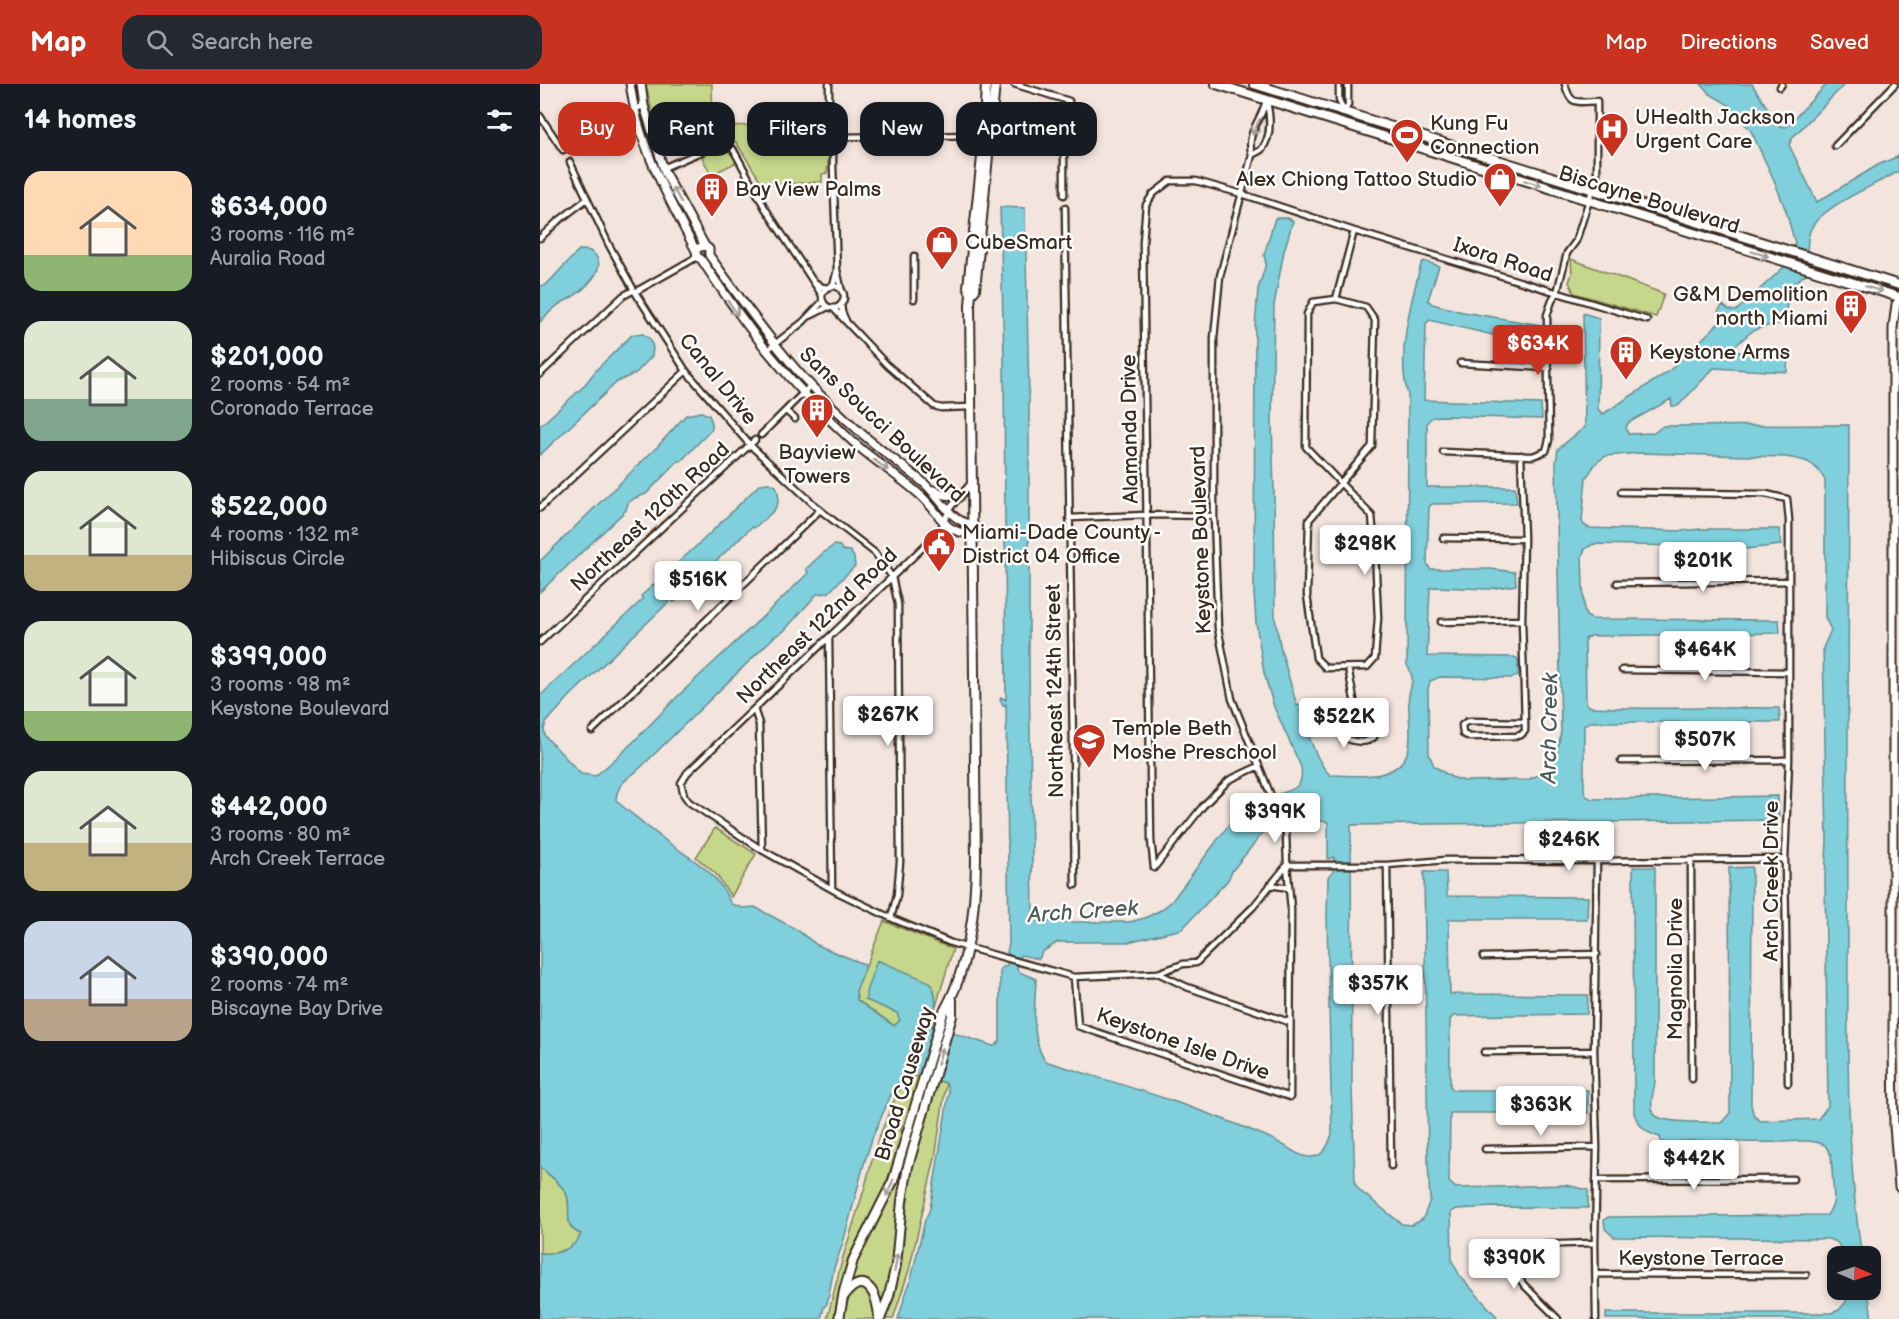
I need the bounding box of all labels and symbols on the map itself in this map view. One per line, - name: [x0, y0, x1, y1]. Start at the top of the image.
- place label: UHealth Jackson Urgent Care: [1635, 105, 1795, 154]
- place label: Kung Fu Connection: [1430, 111, 1539, 160]
- hospital icon: UHealth Jackson Urgent Care: [1594, 111, 1630, 158]
- sports icon: Kung Fu Connection: [1389, 117, 1425, 164]
- one-way arrow: [1249, 118, 1261, 136]
- shop icon: Alex Chiong Tattoo Studio: [1482, 161, 1518, 208]
- street label: Biscayne Boulevard: [1556, 161, 1742, 239]
- place label: Alex Chiong Tattoo Studio: [1236, 167, 1477, 192]
- building icon: Bay View Palms: [694, 171, 730, 218]
- place label: Bay View Palms: [735, 177, 881, 202]
- one-way arrow: [1523, 178, 1542, 189]
- one-way arrow: [671, 187, 683, 204]
- shop icon: CubeSmart: [924, 224, 960, 271]
- place label: CubeSmart: [965, 230, 1073, 255]
- street label: Ixora Road: [1450, 232, 1556, 288]
- one-way arrow: [1750, 249, 1769, 260]
- place label: G&M Demolition north Miami: [1673, 282, 1828, 331]
- one-way arrow: [1864, 284, 1883, 295]
- building icon: G&M Demolition north Miami: [1833, 288, 1869, 335]
- one-way arrow: [727, 300, 740, 316]
- pin: $634K: [1496, 325, 1580, 376]
- street label: Canal Drive: [674, 328, 762, 430]
- building icon: Keystone Arms: [1608, 334, 1644, 381]
- place label: Keystone Arms: [1649, 340, 1790, 365]
- street label: Sans Soucci Boulevard: [794, 342, 970, 508]
- street label: Alamanda Drive: [1116, 354, 1144, 504]
- building icon: Bayview Towers: [799, 392, 835, 439]
- street label: Northeast 120th Road: [565, 437, 735, 597]
- place label: Bayview Towers: [778, 440, 856, 489]
- street label: Keystone Boulevard: [1185, 445, 1217, 635]
- one-way arrow: [873, 459, 889, 472]
- place label: Miami-Dade County - District 04 Office: [962, 520, 1161, 569]
- pin: $298K: [1323, 525, 1407, 576]
- public building icon: Miami-Dade County - District 04 Office: [921, 526, 957, 573]
- pin: $201K: [1661, 542, 1745, 593]
- street label: Northeast 122nd Road: [731, 543, 903, 709]
- pin: $516K: [656, 561, 740, 612]
- street label: Northeast 124th Street: [1041, 583, 1069, 798]
- pin: $464K: [1663, 631, 1747, 682]
- water label: Arch Creek: [1536, 671, 1564, 785]
- pin: $267K: [846, 696, 930, 747]
- pin: $522K: [1302, 698, 1386, 749]
- place label: Temple Beth Moshe Preschool: [1112, 716, 1277, 765]
- pin: $507K: [1663, 721, 1747, 772]
- school or university icon: Temple Beth Moshe Preschool: [1071, 722, 1107, 769]
- pin: $399K: [1233, 793, 1317, 844]
- street label: Arch Creek Drive: [1759, 801, 1784, 961]
- pin: $246K: [1527, 821, 1611, 872]
- water label: Arch Creek: [1026, 895, 1140, 929]
- street label: Magnolia Drive: [1663, 898, 1688, 1040]
- pin: $357K: [1336, 965, 1420, 1016]
- street label: Broad Causeway: [870, 1003, 940, 1164]
- street label: Keystone Isle Drive: [1093, 1003, 1273, 1085]
- one-way arrow: [935, 1047, 946, 1066]
- pin: $363K: [1499, 1086, 1583, 1137]
- pin: $442K: [1652, 1140, 1736, 1191]
- one-way arrow: [884, 1178, 895, 1197]
- pin: $390K: [1472, 1239, 1556, 1290]
- street label: Keystone Terrace: [1618, 1246, 1784, 1271]
- north arrow: [1827, 1246, 1881, 1300]
- one-way arrow: [891, 1254, 902, 1273]

